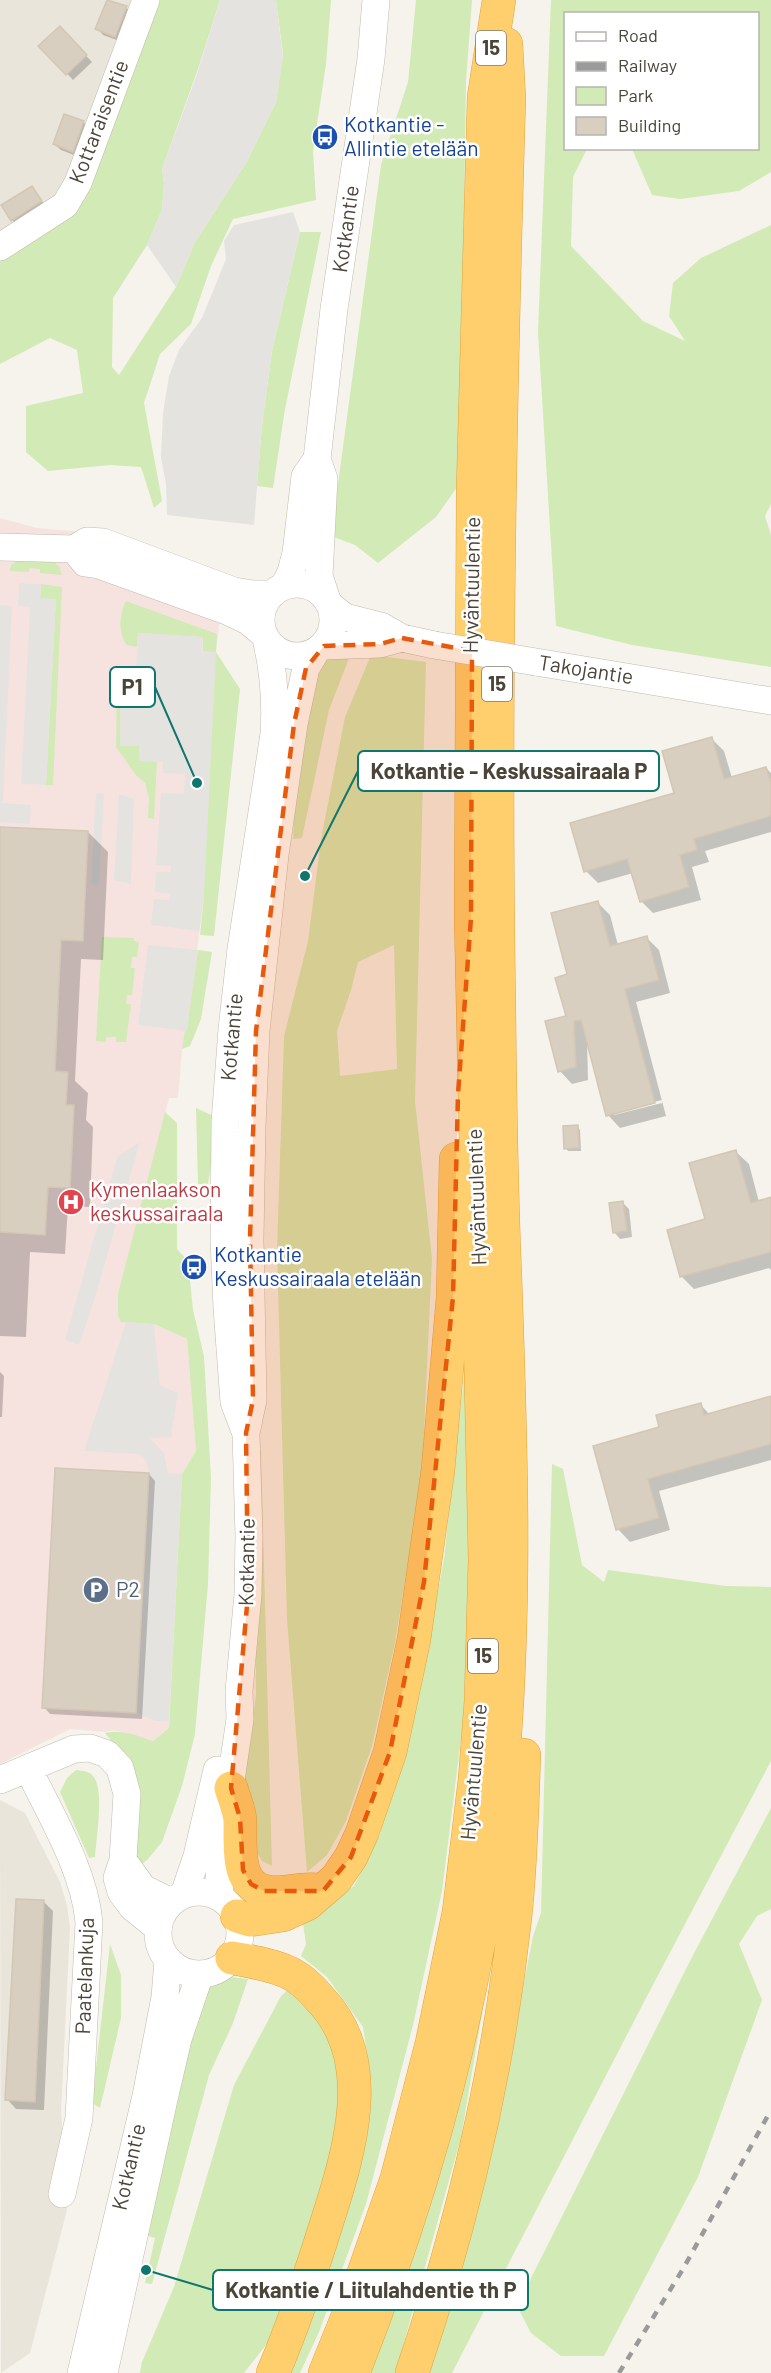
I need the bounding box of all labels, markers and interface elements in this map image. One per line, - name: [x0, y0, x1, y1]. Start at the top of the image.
- legend: [564, 12, 759, 150]
- text: Road: [618, 24, 658, 46]
- road number: 15: [476, 31, 506, 65]
- text: Railway: [618, 54, 677, 76]
- street label: Kottaraisentie: [63, 56, 133, 187]
- text: Park: [618, 84, 653, 106]
- place label: Kotkantie - Allintie etelään: [344, 111, 479, 160]
- text: Building: [618, 114, 681, 136]
- bus stop icon: Kotkantie - Allintie etelään: [310, 122, 340, 152]
- street label: Kotkantie: [326, 183, 363, 274]
- street label: Hyväntuulentie: [457, 516, 484, 654]
- street label: Takojantie: [537, 649, 635, 688]
- callout: P1: [110, 667, 155, 707]
- road number: 15: [482, 667, 512, 701]
- text: P1: [122, 673, 142, 699]
- callout: Kotkantie - Keskussairaala P: [358, 751, 659, 791]
- text: Kotkantie - Keskussairaala P: [371, 757, 647, 783]
- street label: Kotkantie: [214, 992, 247, 1082]
- street label: Hyväntuulentie: [461, 1128, 490, 1266]
- place label: Kymenlaakson keskussairaala: [90, 1176, 224, 1225]
- hospital icon: Kymenlaakson keskussairaala: [56, 1187, 86, 1217]
- place label: Kotkantie Keskussairaala etelään: [214, 1241, 421, 1290]
- bus stop icon: Kotkantie Keskussairaala etelään: [179, 1252, 209, 1282]
- street label: Kotkantie: [232, 1518, 259, 1606]
- parking icon: P2: [81, 1575, 111, 1605]
- place label: P2: [116, 1576, 140, 1601]
- road number: 15: [468, 1639, 498, 1673]
- street label: Hyväntuulentie: [454, 1703, 491, 1841]
- street label: Paatelankuja: [69, 1917, 98, 2035]
- street label: Kotkantie: [105, 2121, 150, 2212]
- callout: Kotkantie / Liitulahdentie th P: [213, 2270, 528, 2310]
- text: Kotkantie / Liitulahdentie th P: [225, 2276, 517, 2302]

